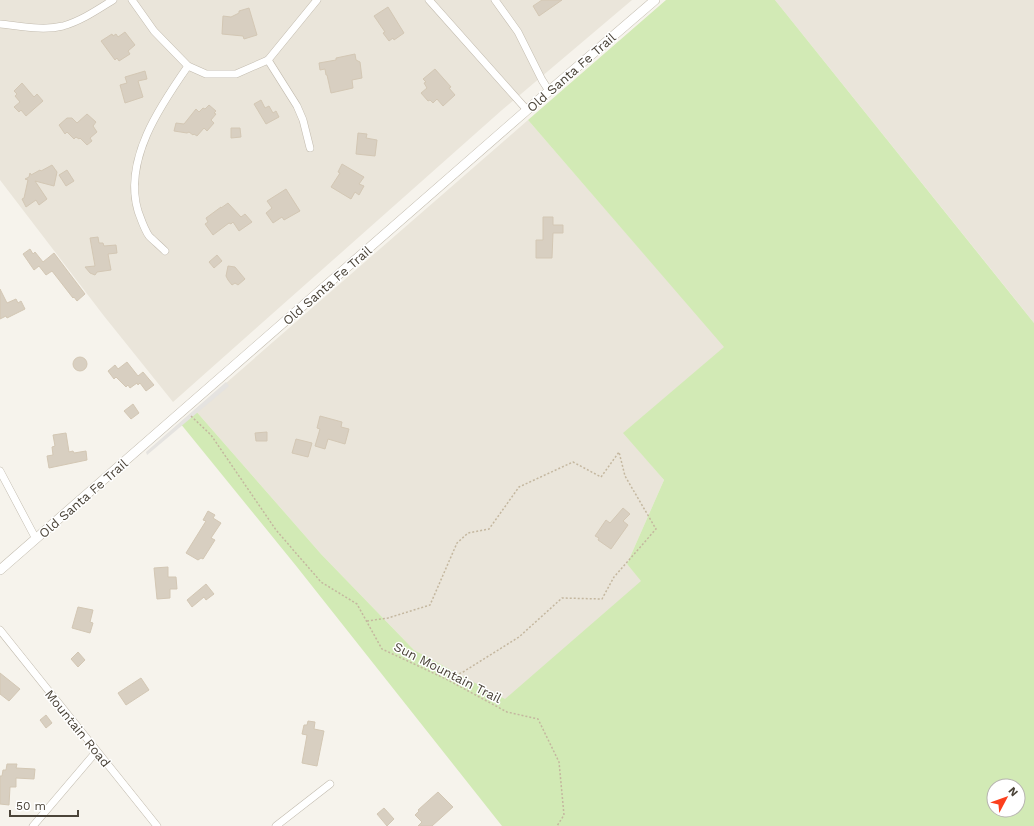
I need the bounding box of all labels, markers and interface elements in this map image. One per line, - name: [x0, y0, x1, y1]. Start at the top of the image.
- street label: Old Santa Fe Trail: [524, 30, 619, 115]
- street label: Old Santa Fe Trail: [280, 243, 375, 328]
- street label: Old Santa Fe Trail: [36, 456, 131, 541]
- street label: Sun Mountain Trail: [391, 639, 504, 706]
- street label: Mountain Road: [42, 687, 113, 770]
- north arrow: [986, 778, 1026, 818]
- text: N: [1006, 784, 1021, 799]
- scale bar: [10, 792, 78, 818]
- text: 50 m: [16, 799, 46, 813]

